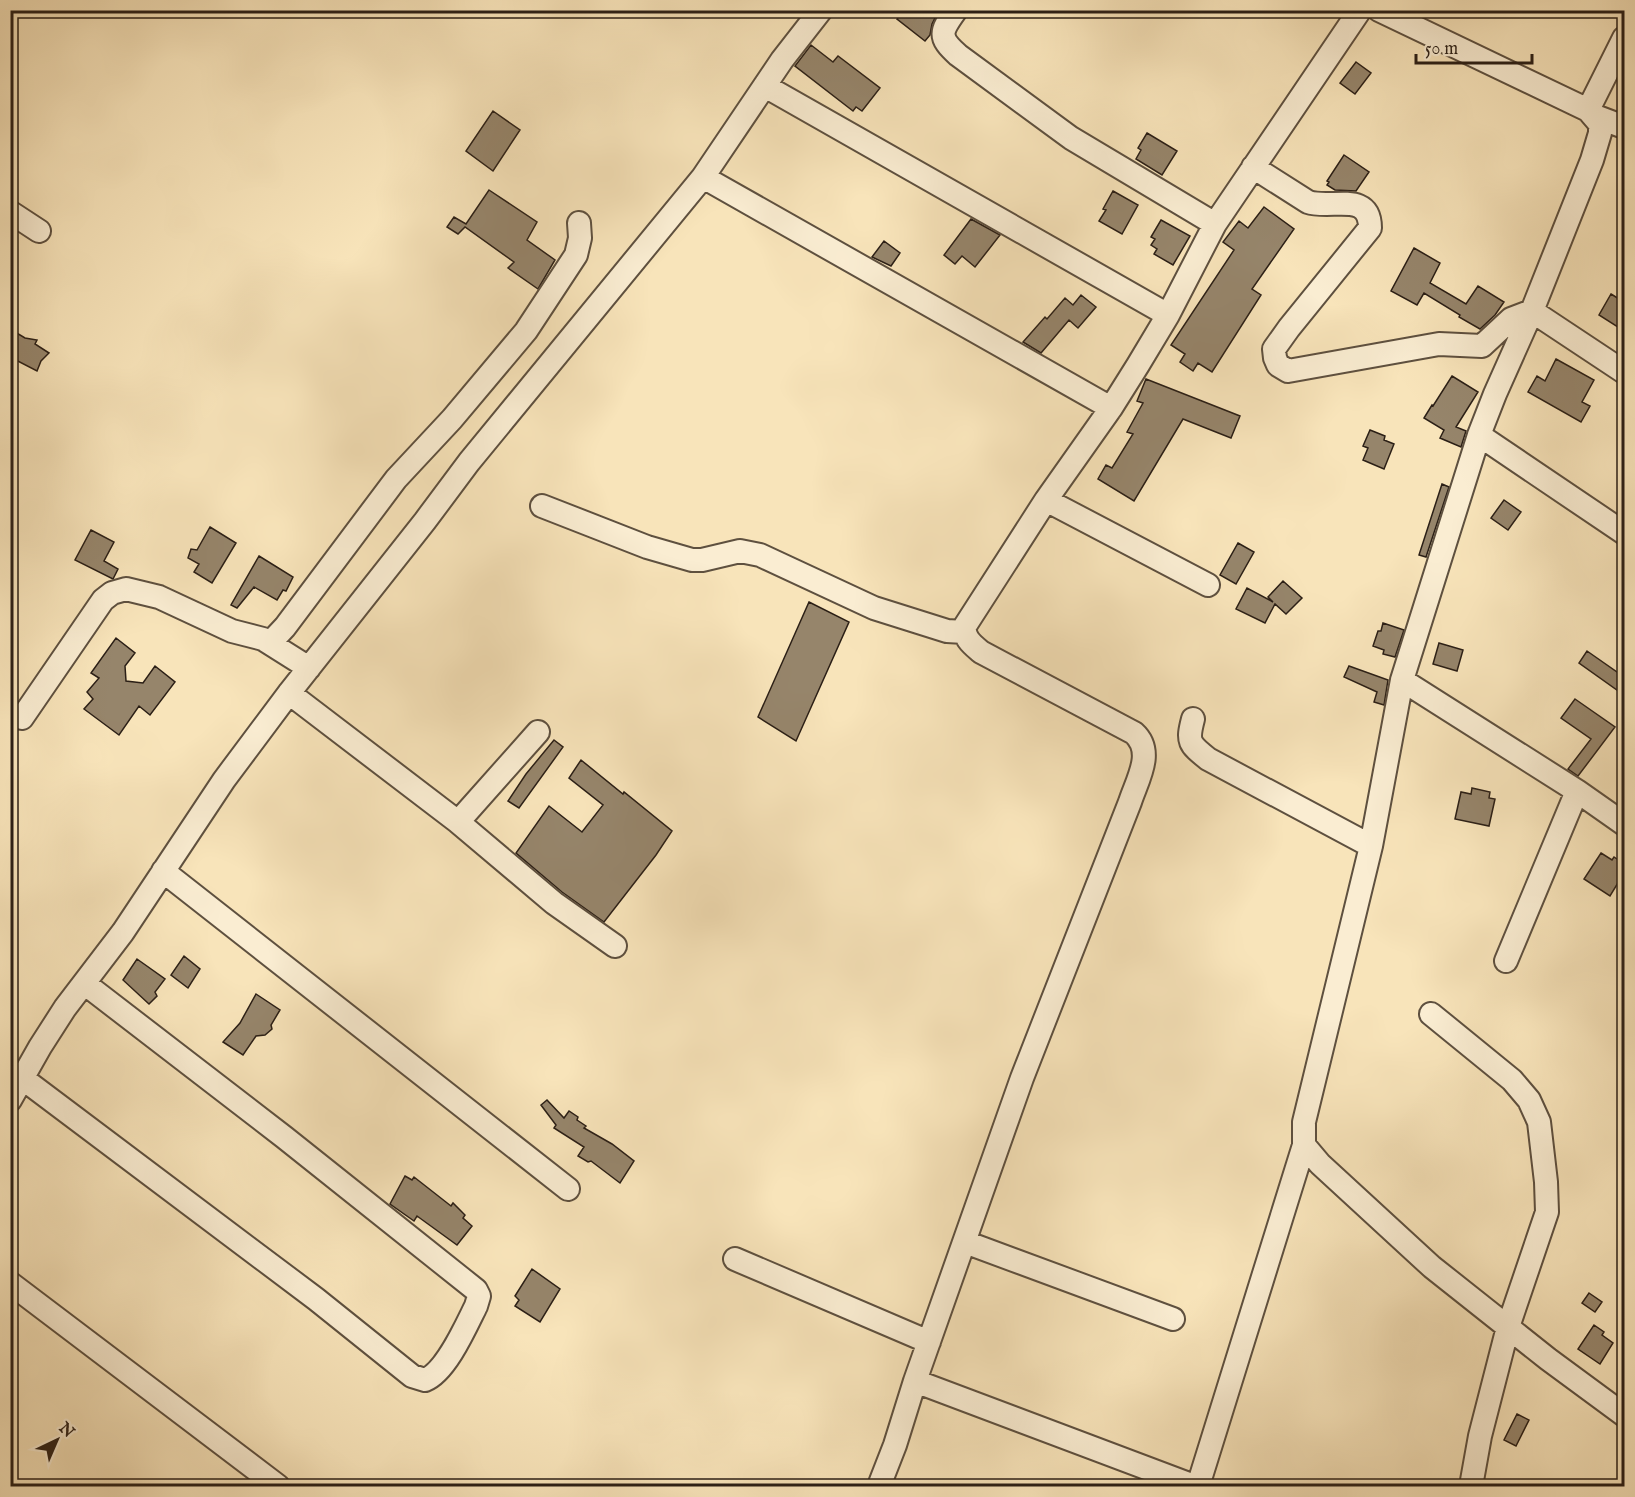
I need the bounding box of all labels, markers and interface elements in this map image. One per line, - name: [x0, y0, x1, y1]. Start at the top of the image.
- scale bar: [1416, 27, 1532, 65]
- text: 50 m: [1425, 38, 1458, 61]
- north arrow: [27, 1410, 87, 1470]
- text: N: [53, 1418, 78, 1443]

